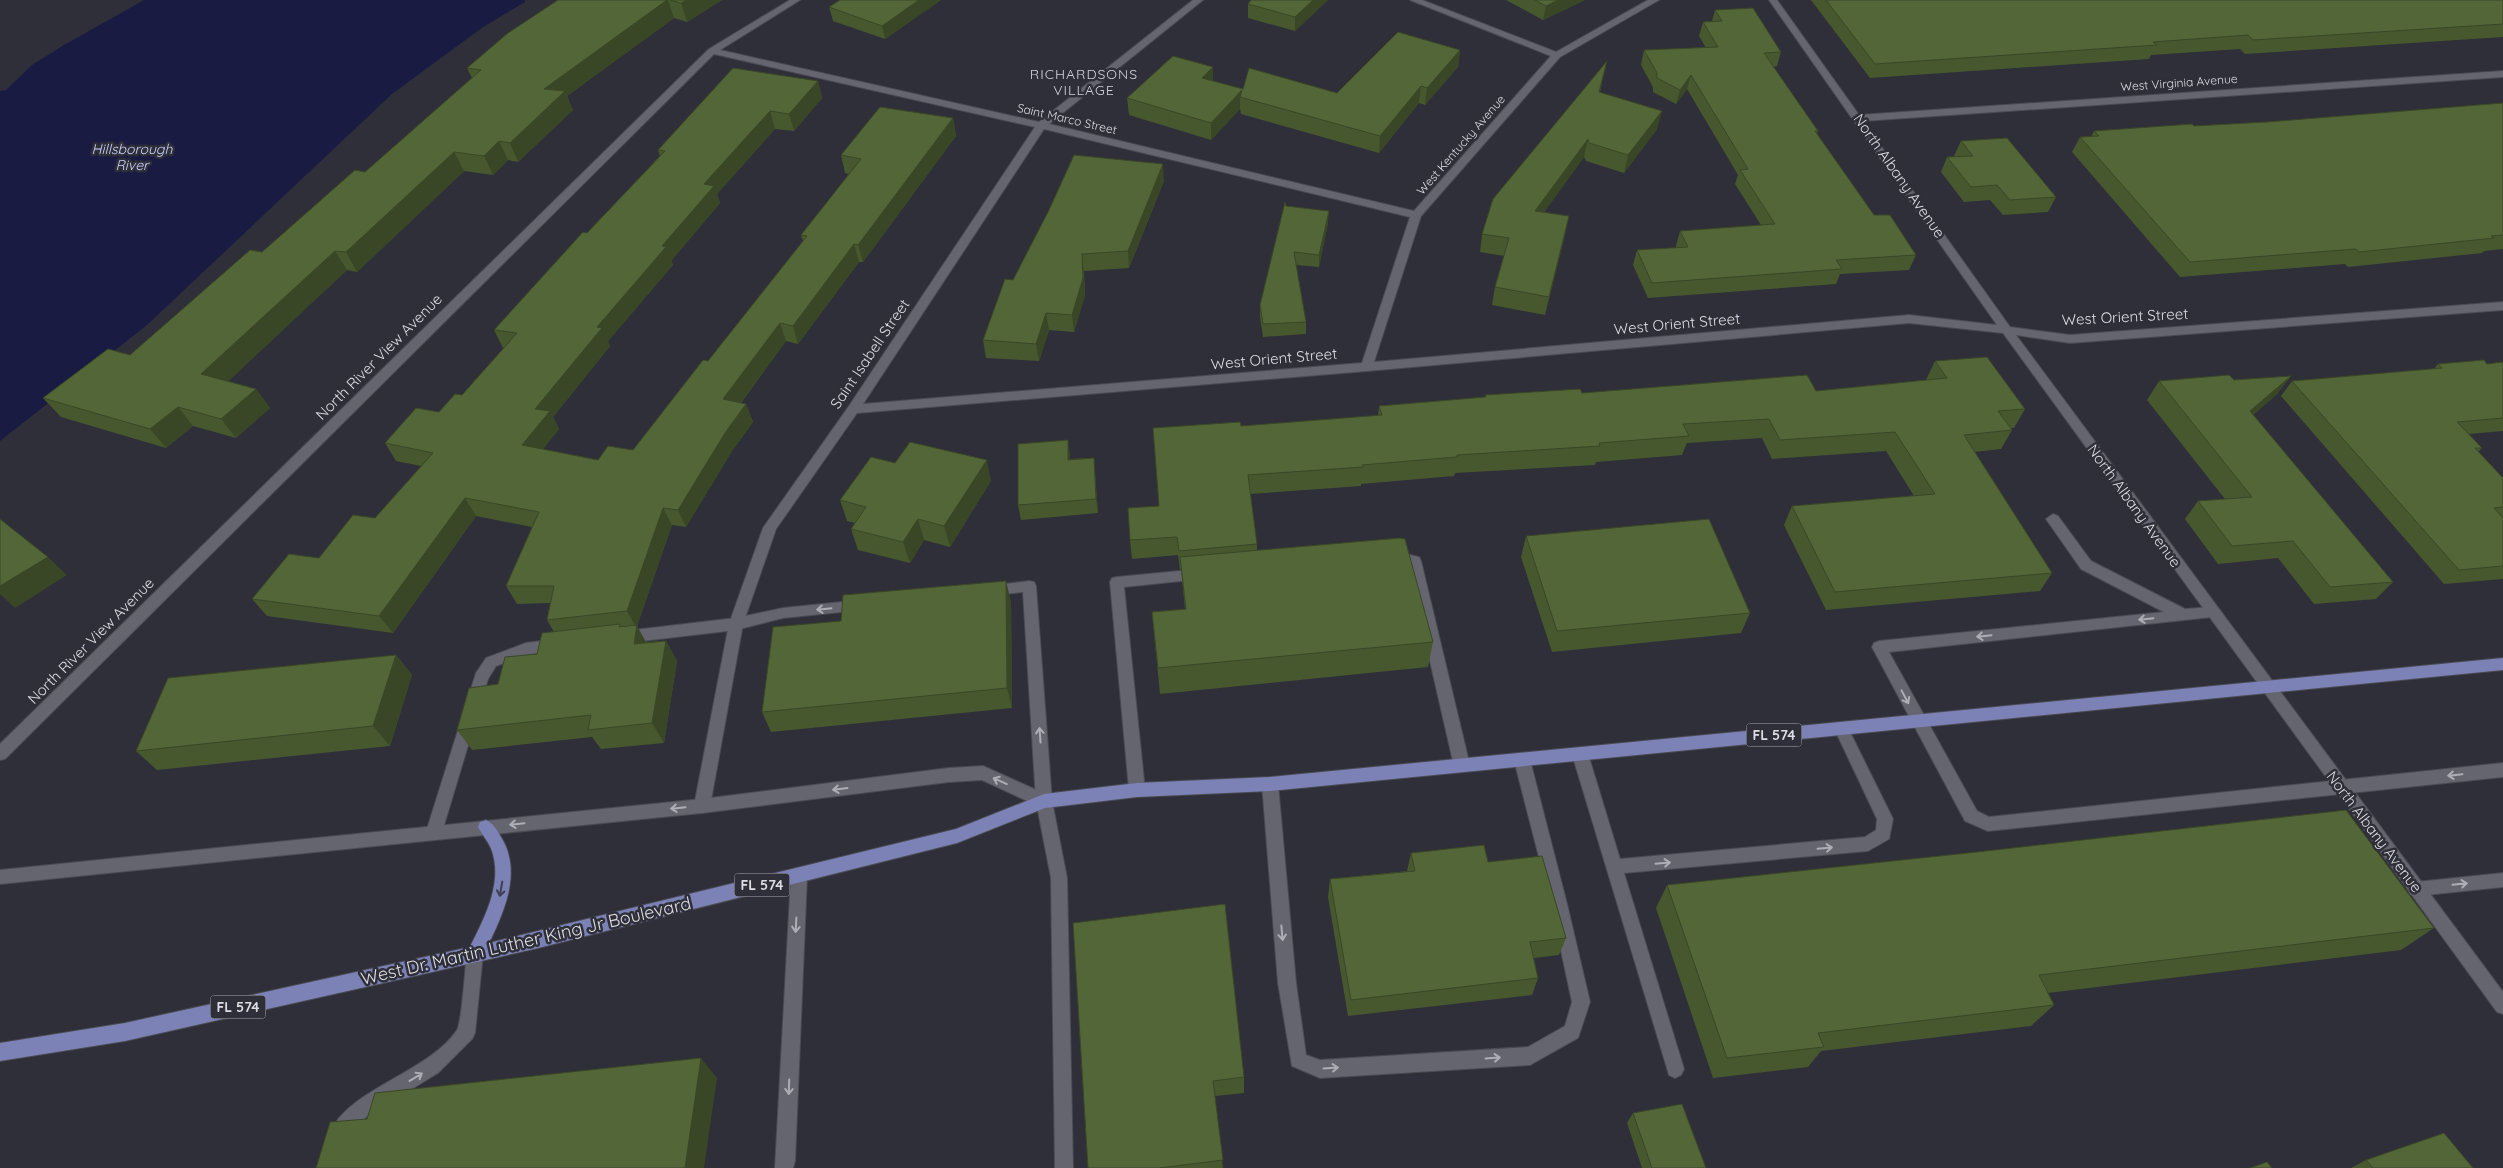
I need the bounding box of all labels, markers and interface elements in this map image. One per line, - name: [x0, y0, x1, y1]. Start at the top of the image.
- district label: RICHARDSONS VILLAGE: [1030, 65, 1138, 99]
- street label: West Virginia Avenue: [2120, 71, 2238, 94]
- street label: West Kentucky Avenue: [1413, 92, 1508, 198]
- street label: Saint Marco Street: [1016, 100, 1118, 137]
- street label: North Albany Avenue: [1849, 110, 1949, 241]
- water label: Hillsborough River: [91, 140, 174, 174]
- street label: North River View Avenue: [311, 289, 446, 424]
- street label: Saint Isabell Street: [826, 295, 913, 412]
- street label: West Orient Street: [2061, 304, 2189, 329]
- street label: West Orient Street: [1613, 309, 1741, 338]
- street label: West Orient Street: [1210, 344, 1338, 373]
- street label: North Albany Avenue: [2083, 441, 2185, 571]
- street label: North River View Avenue: [23, 573, 158, 708]
- one-way arrow: [817, 604, 833, 614]
- one-way arrow: [2138, 614, 2154, 624]
- one-way arrow: [1976, 631, 1992, 641]
- one-way arrow: [1900, 689, 1910, 704]
- road number: FL 574: [1746, 724, 1802, 746]
- one-way arrow: [1035, 727, 1044, 743]
- street label: North Albany Avenue: [2322, 767, 2426, 896]
- one-way arrow: [2447, 770, 2463, 780]
- one-way arrow: [993, 775, 1008, 785]
- one-way arrow: [832, 784, 848, 794]
- one-way arrow: [671, 803, 687, 813]
- one-way arrow: [509, 819, 525, 829]
- one-way arrow: [1816, 843, 1832, 853]
- one-way arrow: [1654, 858, 1670, 867]
- road number: FL 574: [734, 874, 790, 896]
- one-way arrow: [2451, 880, 2467, 889]
- one-way arrow: [496, 881, 506, 897]
- street label: West Dr. Martin Luther King Jr Boulevard: [358, 891, 693, 990]
- one-way arrow: [791, 916, 800, 932]
- one-way arrow: [1277, 924, 1287, 940]
- road number: FL 574: [210, 996, 266, 1019]
- one-way arrow: [1484, 1053, 1500, 1063]
- one-way arrow: [1322, 1064, 1338, 1073]
- one-way arrow: [408, 1072, 422, 1082]
- one-way arrow: [784, 1079, 793, 1095]

